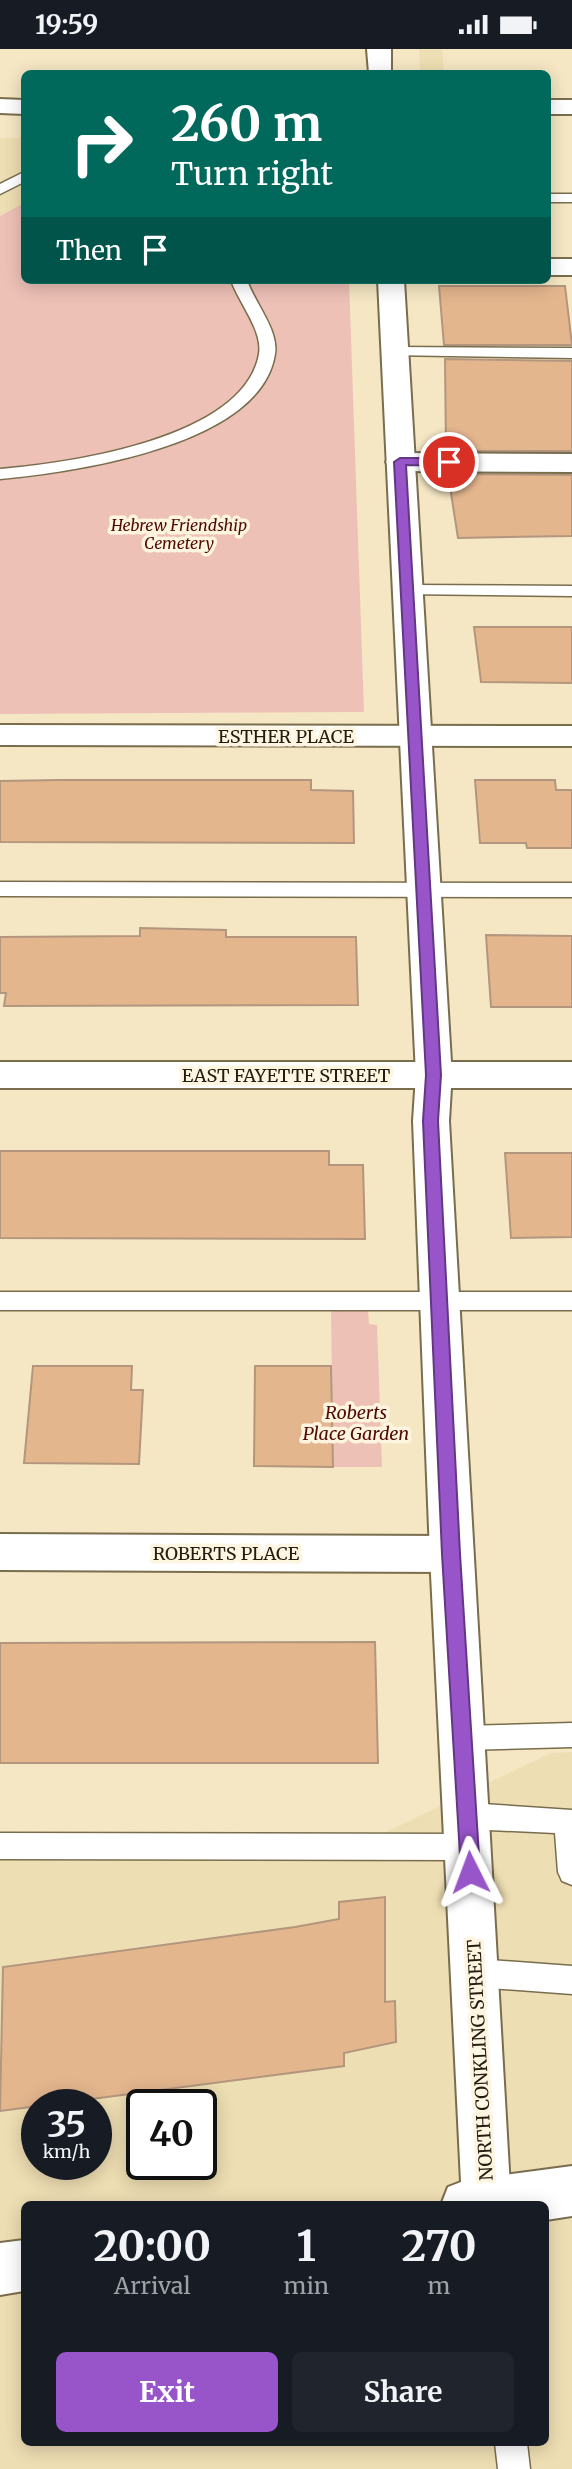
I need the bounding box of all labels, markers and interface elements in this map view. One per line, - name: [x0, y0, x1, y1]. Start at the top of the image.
- text: 19:59: [35, 8, 98, 41]
- text: 260 m: [171, 93, 322, 154]
- icon: right: [56, 98, 147, 189]
- text: Turn right: [171, 154, 333, 194]
- icon: arrive: [136, 231, 174, 269]
- text: Then: [56, 234, 122, 267]
- pin: [419, 432, 479, 492]
- icon: arrive: [430, 443, 468, 481]
- park label: Hebrew Friendship Cemetery: [110, 515, 247, 553]
- street label: ESTHER PLACE: [218, 725, 354, 748]
- street label: EAST FAYETTE STREET: [182, 1064, 391, 1087]
- park label: Roberts Place Garden: [303, 1401, 409, 1445]
- street label: ROBERTS PLACE: [153, 1542, 300, 1565]
- position arrow: [433, 1835, 507, 1909]
- street label: NORTH CONKLING STREET: [462, 1938, 498, 2181]
- speed limit sign: 40: [126, 2089, 217, 2180]
- text: 35: [47, 2103, 86, 2147]
- text: km/h: [43, 2140, 90, 2163]
- text: 20:00: [93, 2220, 211, 2272]
- text: 1: [297, 2220, 316, 2272]
- text: 270: [402, 2220, 477, 2272]
- text: Arrival: [114, 2271, 191, 2300]
- text: min: [284, 2271, 329, 2300]
- text: m: [428, 2271, 450, 2300]
- button: Exit: [56, 2352, 278, 2432]
- button: Share: [292, 2352, 514, 2432]

